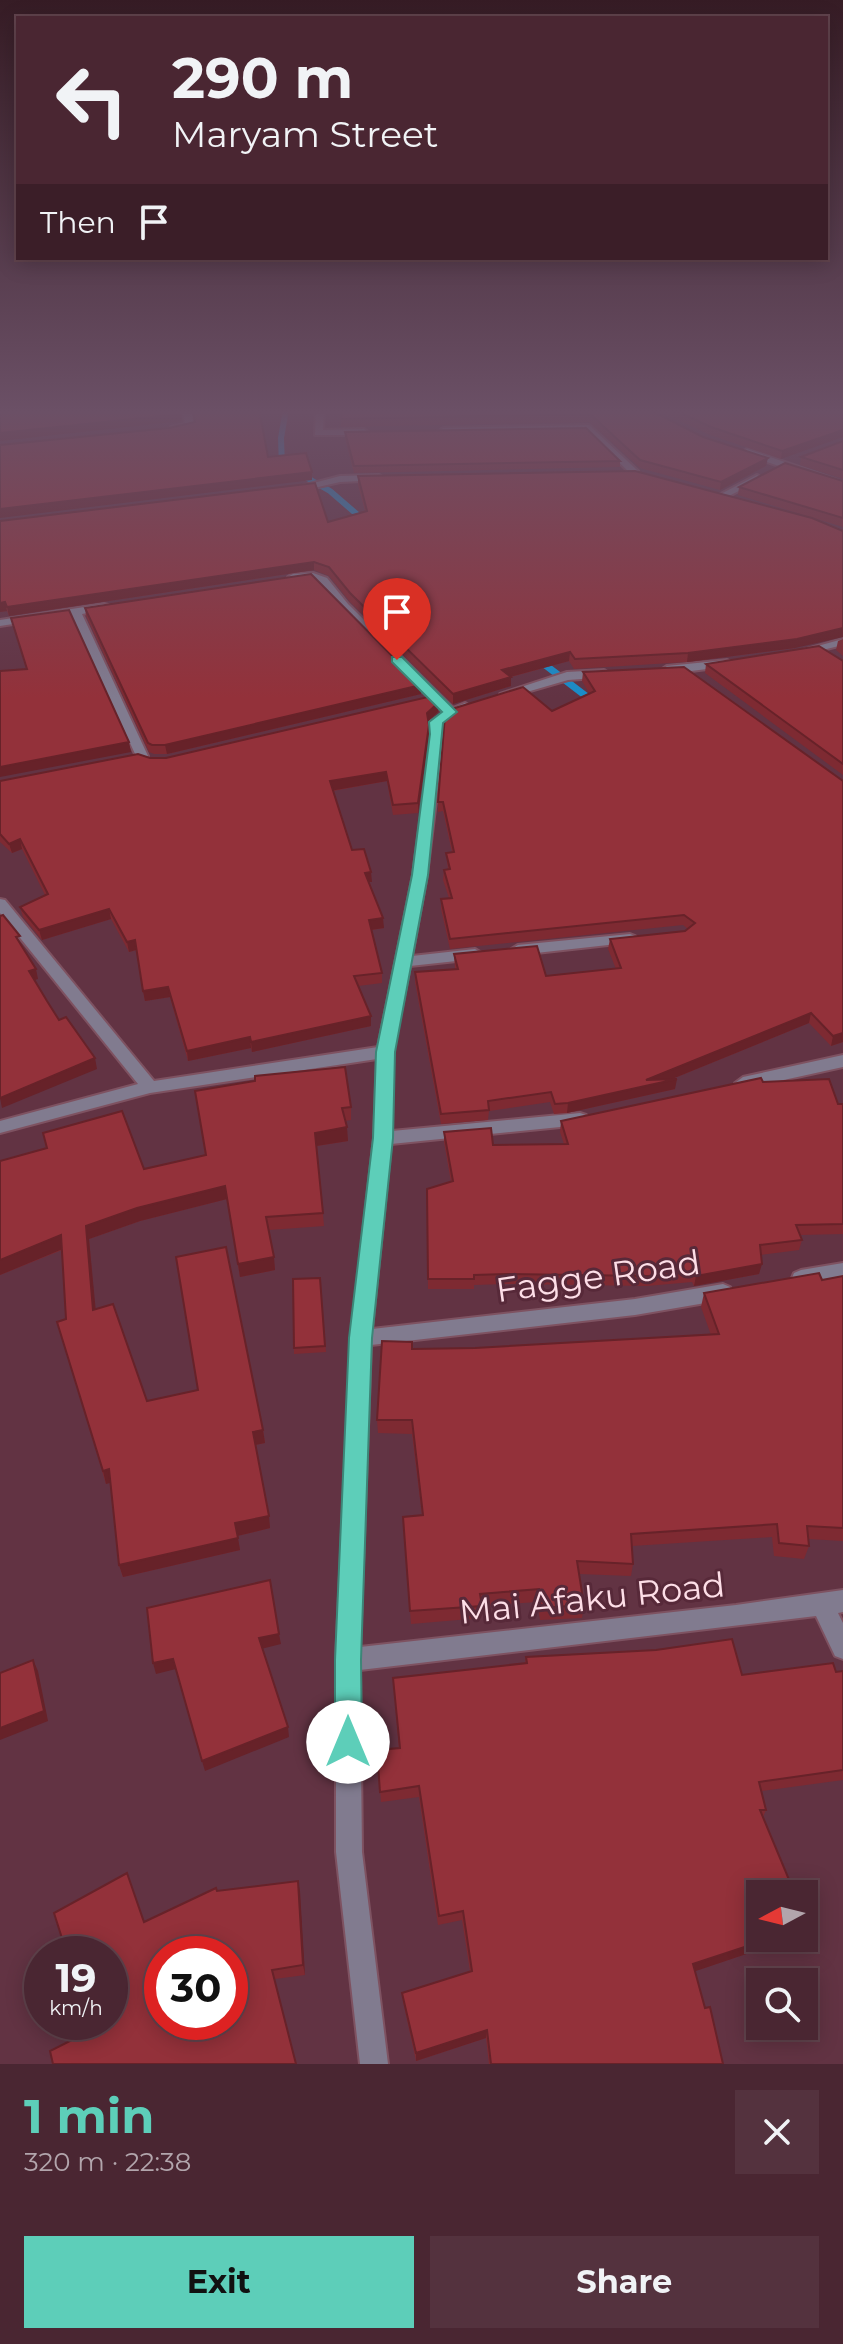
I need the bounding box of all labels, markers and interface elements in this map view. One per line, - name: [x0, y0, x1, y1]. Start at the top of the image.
- text: 290 m: [172, 44, 353, 112]
- icon: left: [40, 48, 144, 152]
- text: Maryam Street: [172, 112, 438, 156]
- icon: arrive: [132, 200, 176, 244]
- text: Then: [40, 204, 116, 241]
- pin: [363, 578, 431, 660]
- icon: arrive: [375, 590, 419, 634]
- street label: Fagge Road: [493, 1241, 703, 1311]
- street label: Mai Afaku Road: [457, 1563, 727, 1633]
- position arrow: [306, 1700, 390, 1784]
- north arrow: [746, 1880, 818, 1952]
- map controls: [746, 1880, 818, 2040]
- speed limit sign: 30: [144, 1936, 248, 2040]
- text: 19: [55, 1953, 97, 2002]
- button: search: [746, 1968, 818, 2040]
- text: km/h: [49, 1996, 103, 2020]
- text: 1 min: [24, 2087, 154, 2145]
- button: close: [735, 2090, 819, 2174]
- text: 320 m · 22:38: [24, 2146, 191, 2178]
- button: Exit: [24, 2236, 414, 2328]
- button: Share: [430, 2236, 819, 2328]

